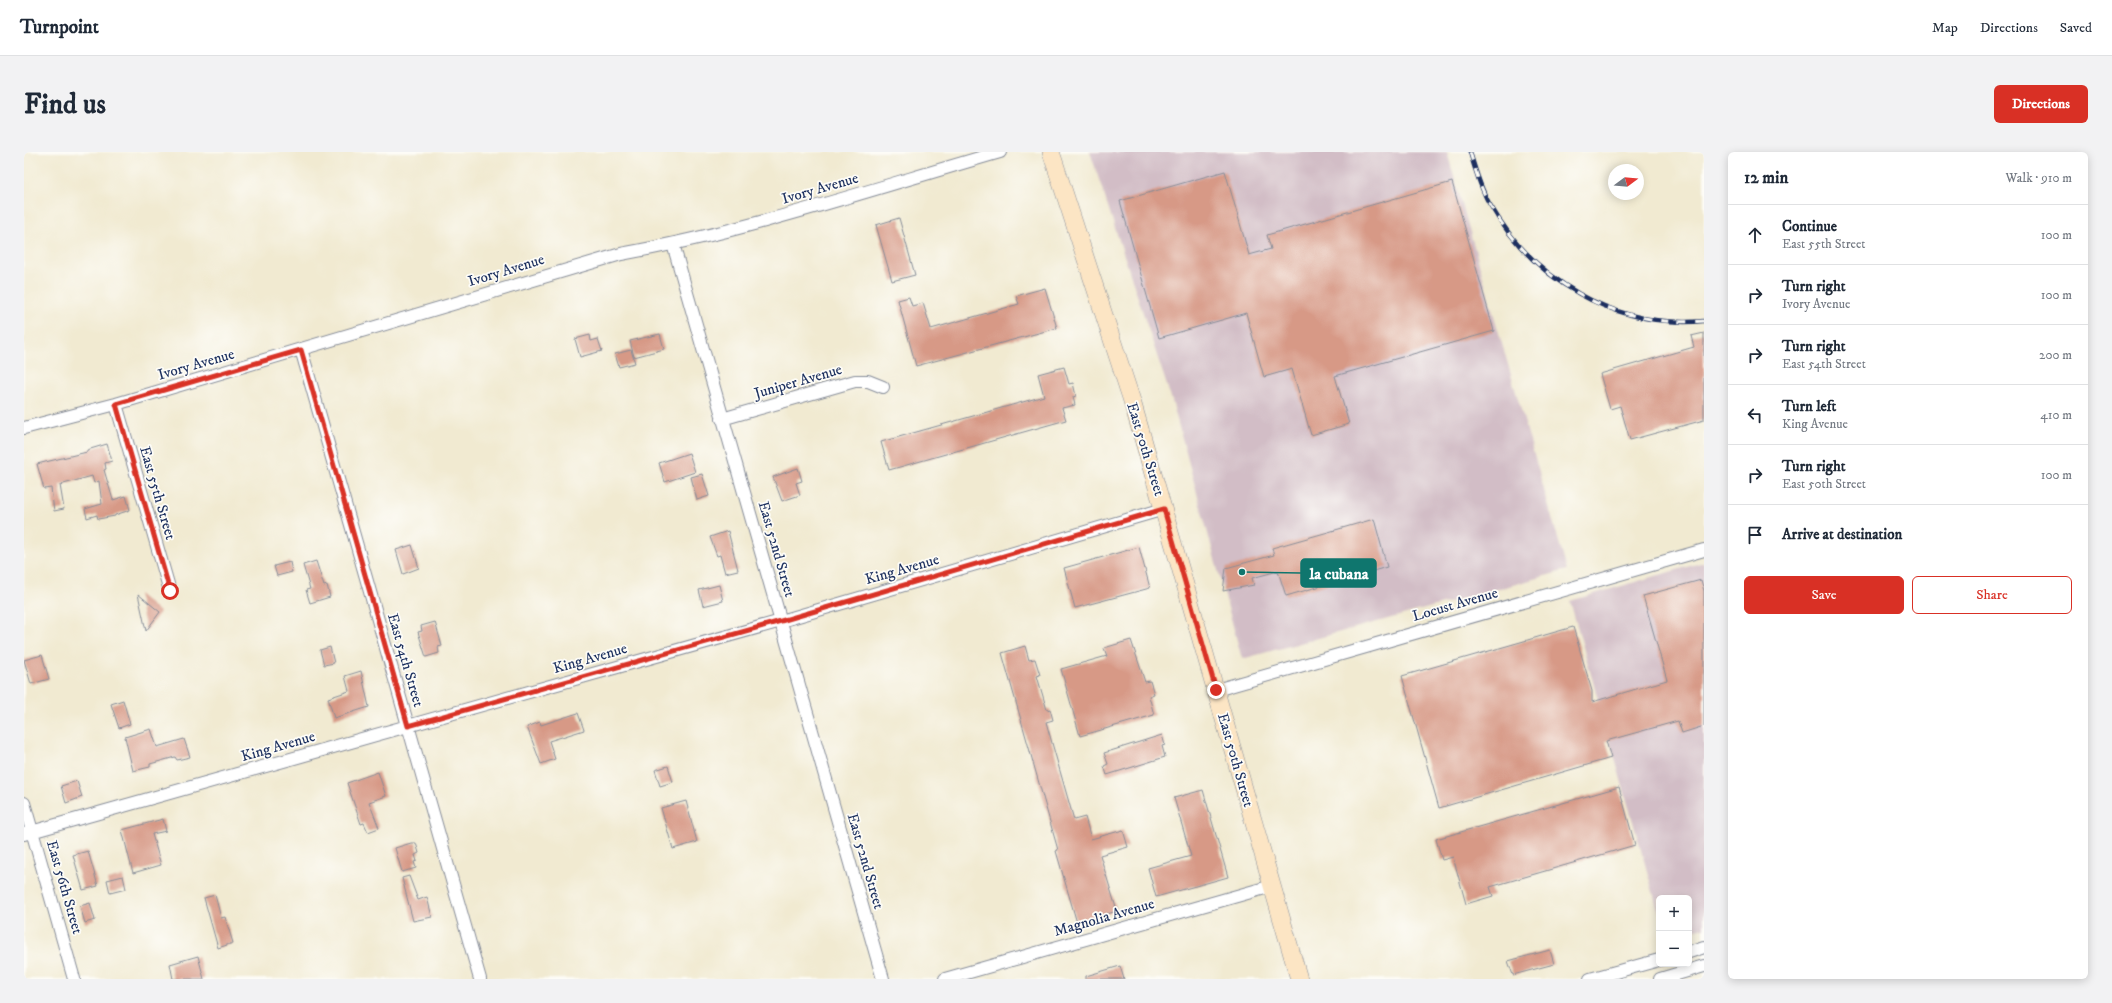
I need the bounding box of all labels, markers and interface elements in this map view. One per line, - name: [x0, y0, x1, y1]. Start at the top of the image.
- text: Turnpoint: [20, 16, 99, 39]
- text: Map: [1932, 19, 1958, 37]
- text: Directions: [1980, 19, 2038, 37]
- text: Saved: [2060, 19, 2092, 37]
- button: Directions: [1994, 85, 2088, 123]
- text: Find us: [24, 87, 106, 122]
- north arrow: [1608, 164, 1644, 200]
- text: 12 min: [1744, 167, 1788, 189]
- street label: Ivory Avenue: [780, 168, 861, 208]
- text: Walk · 910 m: [2006, 170, 2072, 186]
- text: Continue: [1782, 217, 1837, 236]
- icon: ahead: [1744, 224, 1766, 246]
- text: 100 m: [2041, 227, 2072, 243]
- text: East 55th Street: [1782, 236, 1865, 252]
- street label: Ivory Avenue: [466, 250, 547, 291]
- text: Turn right: [1782, 277, 1845, 296]
- icon: right: [1744, 284, 1766, 306]
- text: 100 m: [2041, 287, 2072, 303]
- text: Ivory Avenue: [1782, 296, 1850, 312]
- text: Turn right: [1782, 337, 1845, 356]
- street label: Ivory Avenue: [156, 344, 237, 384]
- icon: right: [1744, 344, 1766, 366]
- text: 200 m: [2039, 347, 2072, 363]
- text: East 54th Street: [1782, 356, 1866, 372]
- street label: Juniper Avenue: [750, 360, 844, 404]
- text: Turn left: [1782, 397, 1836, 416]
- street label: East 50th Street: [1122, 400, 1169, 498]
- icon: left: [1744, 404, 1766, 426]
- text: 410 m: [2040, 407, 2072, 423]
- text: King Avenue: [1782, 416, 1848, 432]
- street label: East 55th Street: [135, 444, 180, 542]
- text: Turn right: [1782, 457, 1845, 476]
- icon: right: [1744, 464, 1766, 486]
- text: 100 m: [2041, 467, 2072, 483]
- text: East 50th Street: [1782, 476, 1866, 492]
- street label: East 52nd Street: [754, 499, 799, 599]
- icon: arrive: [1744, 524, 1766, 546]
- text: Arrive at destination: [1782, 525, 1902, 544]
- street label: King Avenue: [863, 550, 941, 589]
- callout: la cubana: [1301, 559, 1376, 587]
- text: la cubana: [1308, 564, 1370, 584]
- button: Save: [1744, 576, 1904, 614]
- button: Share: [1912, 576, 2072, 614]
- route start: [161, 582, 179, 600]
- street label: Locust Avenue: [1410, 583, 1500, 626]
- street label: East 54th Street: [383, 611, 428, 709]
- street label: King Avenue: [551, 639, 629, 678]
- route end: [1207, 681, 1225, 699]
- street label: East 50th Street: [1213, 711, 1258, 810]
- street label: King Avenue: [239, 727, 317, 766]
- street label: East 52nd Street: [843, 811, 888, 911]
- street label: East 56th Street: [42, 838, 87, 936]
- street label: Magnolia Avenue: [1052, 894, 1157, 941]
- map controls: [1656, 895, 1692, 967]
- button: +: [1656, 895, 1692, 931]
- button: −: [1656, 931, 1692, 967]

